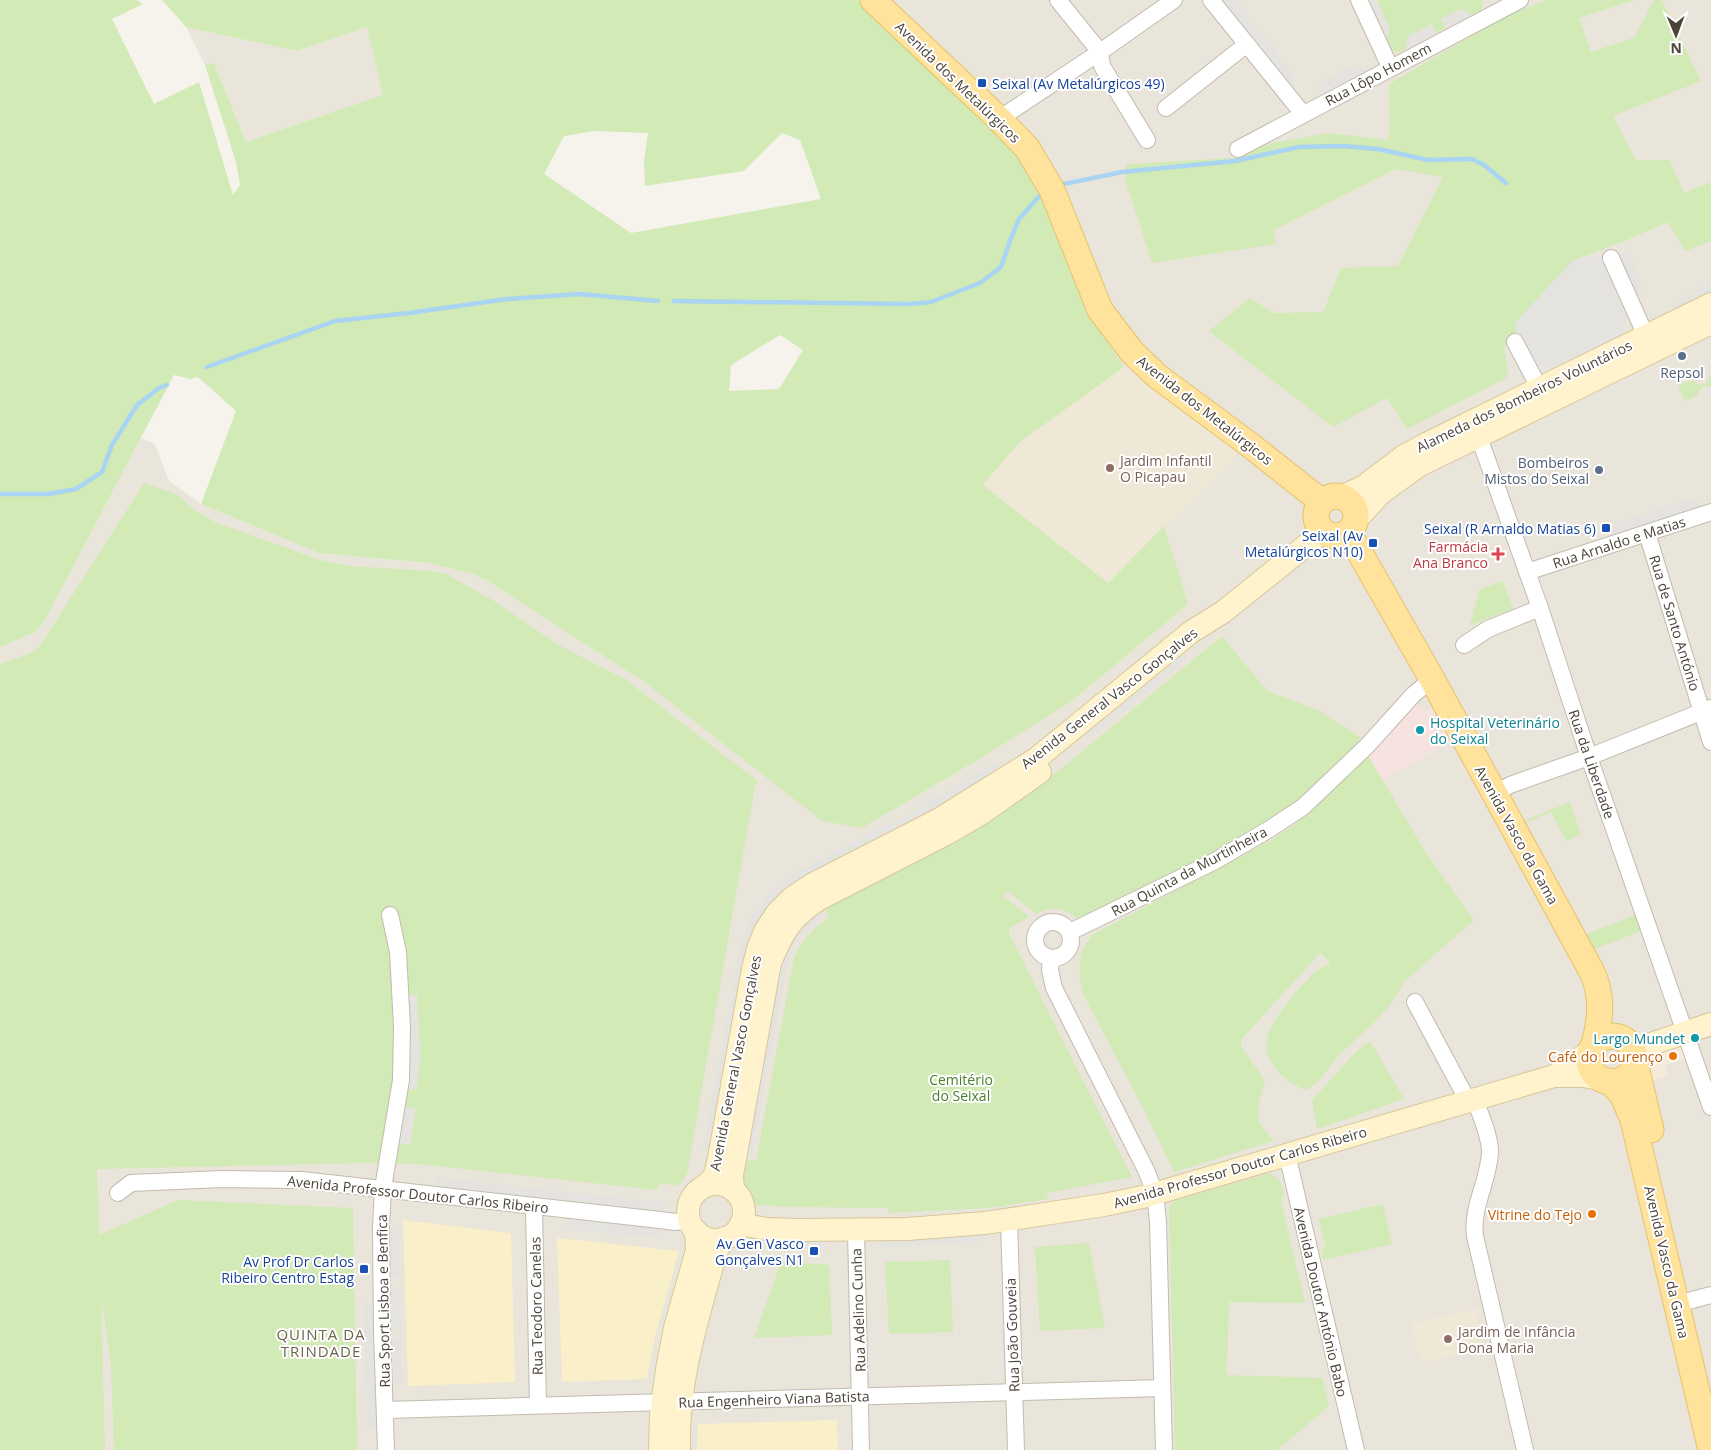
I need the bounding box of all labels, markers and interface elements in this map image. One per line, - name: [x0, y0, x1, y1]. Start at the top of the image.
- north arrow: [1651, 10, 1701, 60]
- street label: Avenida dos Metalúrgicos: [891, 17, 1025, 147]
- street label: Rua Lôpo Homem: [1322, 38, 1434, 110]
- text: N: [1670, 39, 1682, 58]
- place label: Seixal (Av Metalúrgicos 49): [992, 74, 1165, 93]
- marker: Seixal (Av Metalúrgicos 49): [976, 77, 988, 89]
- street label: Alameda dos Bombeiros Voluntários: [1413, 335, 1635, 457]
- marker: Repsol: [1676, 350, 1688, 362]
- street label: Avenida dos Metalúrgicos: [1133, 351, 1277, 469]
- place label: Repsol: [1660, 363, 1704, 382]
- place label: Jardim Infantil O Picapau: [1118, 451, 1212, 486]
- place label: Bombeiros Mistos do Seixal: [1484, 453, 1589, 488]
- marker: Jardim Infantil O Picapau: [1104, 462, 1116, 474]
- marker: Bombeiros Mistos do Seixal: [1593, 464, 1605, 476]
- street label: Rua Arnaldo e Matias: [1550, 511, 1688, 572]
- place label: Seixal (R Arnaldo Matias 6): [1424, 519, 1596, 538]
- marker: Seixal (R Arnaldo Matias 6): [1600, 522, 1612, 534]
- place label: Seixal (Av Metalúrgicos N10): [1245, 526, 1363, 561]
- marker: Seixal (Av Metalúrgicos N10): [1367, 537, 1379, 549]
- place label: Farmácia Ana Branco: [1413, 537, 1488, 572]
- marker: Farmácia Ana Branco: [1492, 548, 1504, 560]
- street label: Rua de Santo António: [1645, 553, 1705, 693]
- street label: Avenida General Vasco Gonçalves: [1017, 623, 1201, 773]
- street label: Rua da Liberdade: [1564, 707, 1620, 821]
- place label: Hospital Veterinário do Seixal: [1430, 713, 1560, 748]
- marker: Hospital Veterinário do Seixal: [1414, 724, 1426, 736]
- street label: Avenida Vasco da Gama: [1471, 762, 1563, 908]
- street label: Rua Quinta da Murtinheira: [1108, 822, 1270, 920]
- street label: Avenida General Vasco Gonçalves: [705, 953, 765, 1172]
- place label: Largo Mundet: [1593, 1029, 1685, 1048]
- marker: Largo Mundet: [1689, 1032, 1701, 1044]
- place label: Café do Lourenço: [1548, 1047, 1663, 1066]
- marker: Café do Lourenço: [1667, 1050, 1679, 1062]
- park label: Cemitério do Seixal: [929, 1070, 993, 1105]
- street label: Avenida Professor Doutor Carlos Ribeiro: [1111, 1122, 1369, 1212]
- street label: Avenida Professor Doutor Carlos Ribeiro: [286, 1171, 550, 1217]
- street label: Avenida Vasco da Gama: [1640, 1184, 1694, 1340]
- street label: Avenida Doutor António Babo: [1290, 1205, 1352, 1399]
- place label: Vitrine do Tejo: [1488, 1205, 1582, 1224]
- marker: Vitrine do Tejo: [1586, 1208, 1598, 1220]
- street label: Rua Sport Lisboa e Benfica: [372, 1214, 394, 1388]
- place label: Av Gen Vasco Gonçalves N1: [715, 1234, 804, 1269]
- street label: Rua Teodoro Canelas: [525, 1236, 547, 1375]
- marker: Av Gen Vasco Gonçalves N1: [808, 1245, 820, 1257]
- street label: Rua Adelino Cunha: [846, 1248, 870, 1372]
- place label: Av Prof Dr Carlos Ribeiro Centro Estag: [221, 1252, 354, 1287]
- marker: Av Prof Dr Carlos Ribeiro Centro Estag: [358, 1263, 370, 1275]
- street label: Rua João Gouveia: [1001, 1278, 1023, 1392]
- place label: Jardim de Infância Dona Maria: [1456, 1322, 1576, 1357]
- district label: QUINTA DA TRINDADE: [276, 1324, 366, 1361]
- marker: Jardim de Infância Dona Maria: [1442, 1333, 1454, 1345]
- street label: Rua Engenheiro Viana Batista: [678, 1386, 870, 1412]

